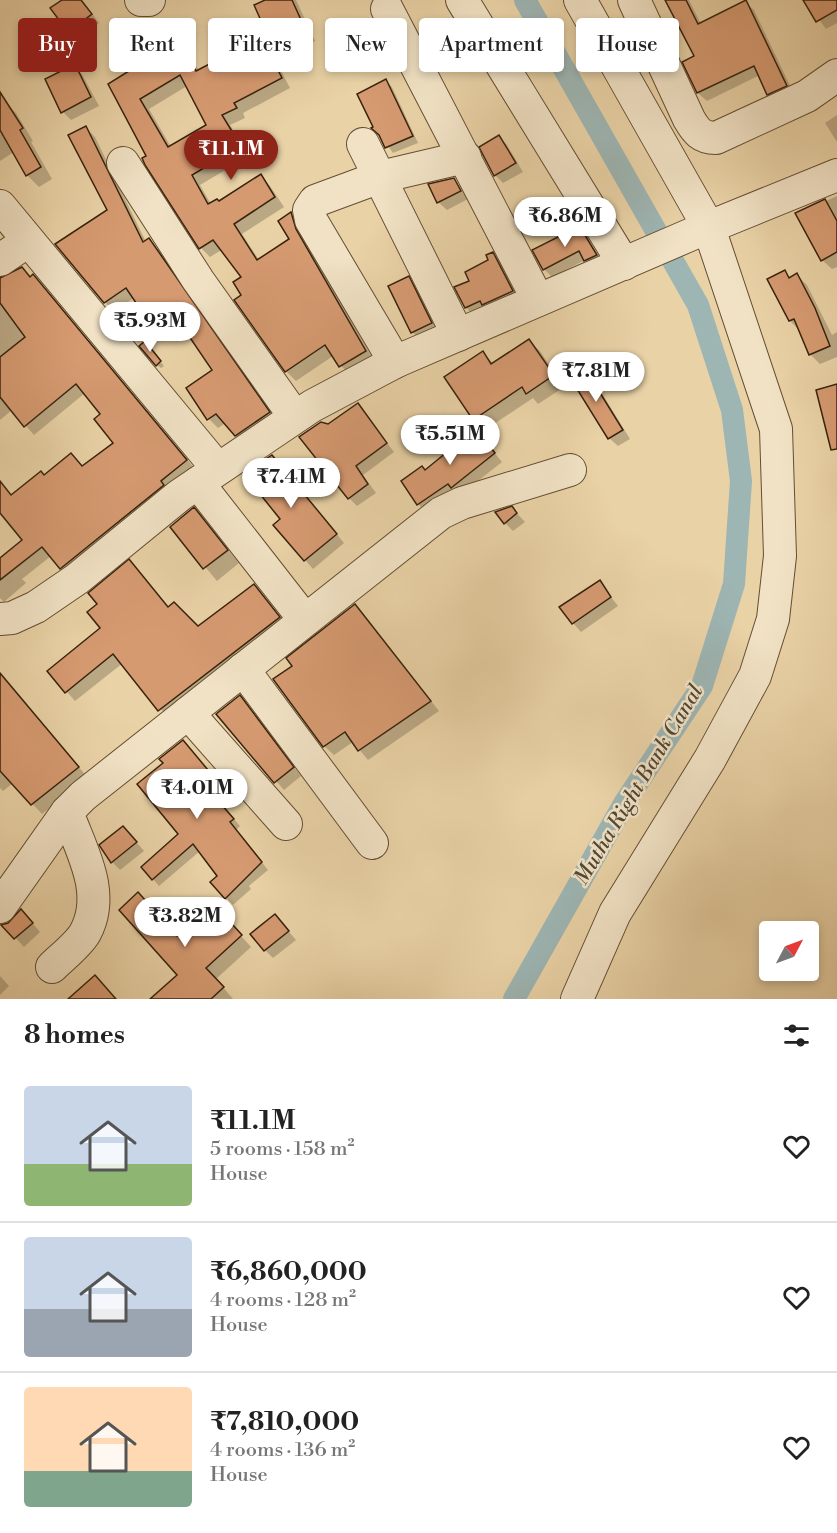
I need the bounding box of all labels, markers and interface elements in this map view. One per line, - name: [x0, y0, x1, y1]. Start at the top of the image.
- chip: Buy: [18, 18, 97, 72]
- chip: Rent: [109, 18, 196, 72]
- chip: Filters: [208, 18, 313, 72]
- chip: New: [325, 18, 407, 72]
- chip: Apartment: [419, 18, 564, 72]
- chip: House: [576, 18, 679, 72]
- pin: ₹11.1M: [182, 130, 280, 181]
- text: ₹11.1M: [198, 137, 264, 162]
- pin: ₹6.86M: [516, 197, 614, 248]
- text: ₹6.86M: [528, 204, 602, 229]
- pin: ₹5.93M: [101, 302, 199, 353]
- text: ₹5.93M: [113, 309, 187, 334]
- pin: ₹7.81M: [547, 352, 645, 403]
- text: ₹7.81M: [562, 359, 630, 384]
- pin: ₹5.51M: [401, 415, 499, 466]
- text: ₹5.51M: [415, 422, 485, 447]
- pin: ₹7.41M: [242, 458, 340, 509]
- text: ₹7.41M: [256, 465, 326, 490]
- water label: Mutha Right Bank Canal: [569, 680, 709, 890]
- pin: ₹4.01M: [148, 769, 246, 820]
- text: ₹4.01M: [161, 776, 234, 801]
- pin: ₹3.82M: [136, 897, 234, 948]
- text: ₹3.82M: [148, 904, 222, 929]
- north arrow: [759, 921, 819, 981]
- map controls: [759, 921, 819, 981]
- text: 8 homes: [24, 1019, 125, 1051]
- icon: filters: [780, 1019, 813, 1052]
- text: ₹11.1M: [210, 1105, 296, 1137]
- icon: home: [72, 1110, 144, 1182]
- icon: heart: [780, 1130, 813, 1163]
- text: 5 rooms · 158 m²: [210, 1137, 354, 1162]
- text: House: [210, 1162, 268, 1187]
- text: ₹6,860,000: [210, 1256, 367, 1288]
- icon: home: [72, 1261, 144, 1333]
- icon: heart: [780, 1281, 813, 1314]
- text: 4 rooms · 128 m²: [210, 1288, 356, 1313]
- text: House: [210, 1313, 268, 1338]
- text: ₹7,810,000: [210, 1406, 359, 1438]
- icon: home: [72, 1411, 144, 1483]
- icon: heart: [780, 1431, 813, 1464]
- text: 4 rooms · 136 m²: [210, 1438, 355, 1463]
- text: House: [210, 1463, 268, 1488]

